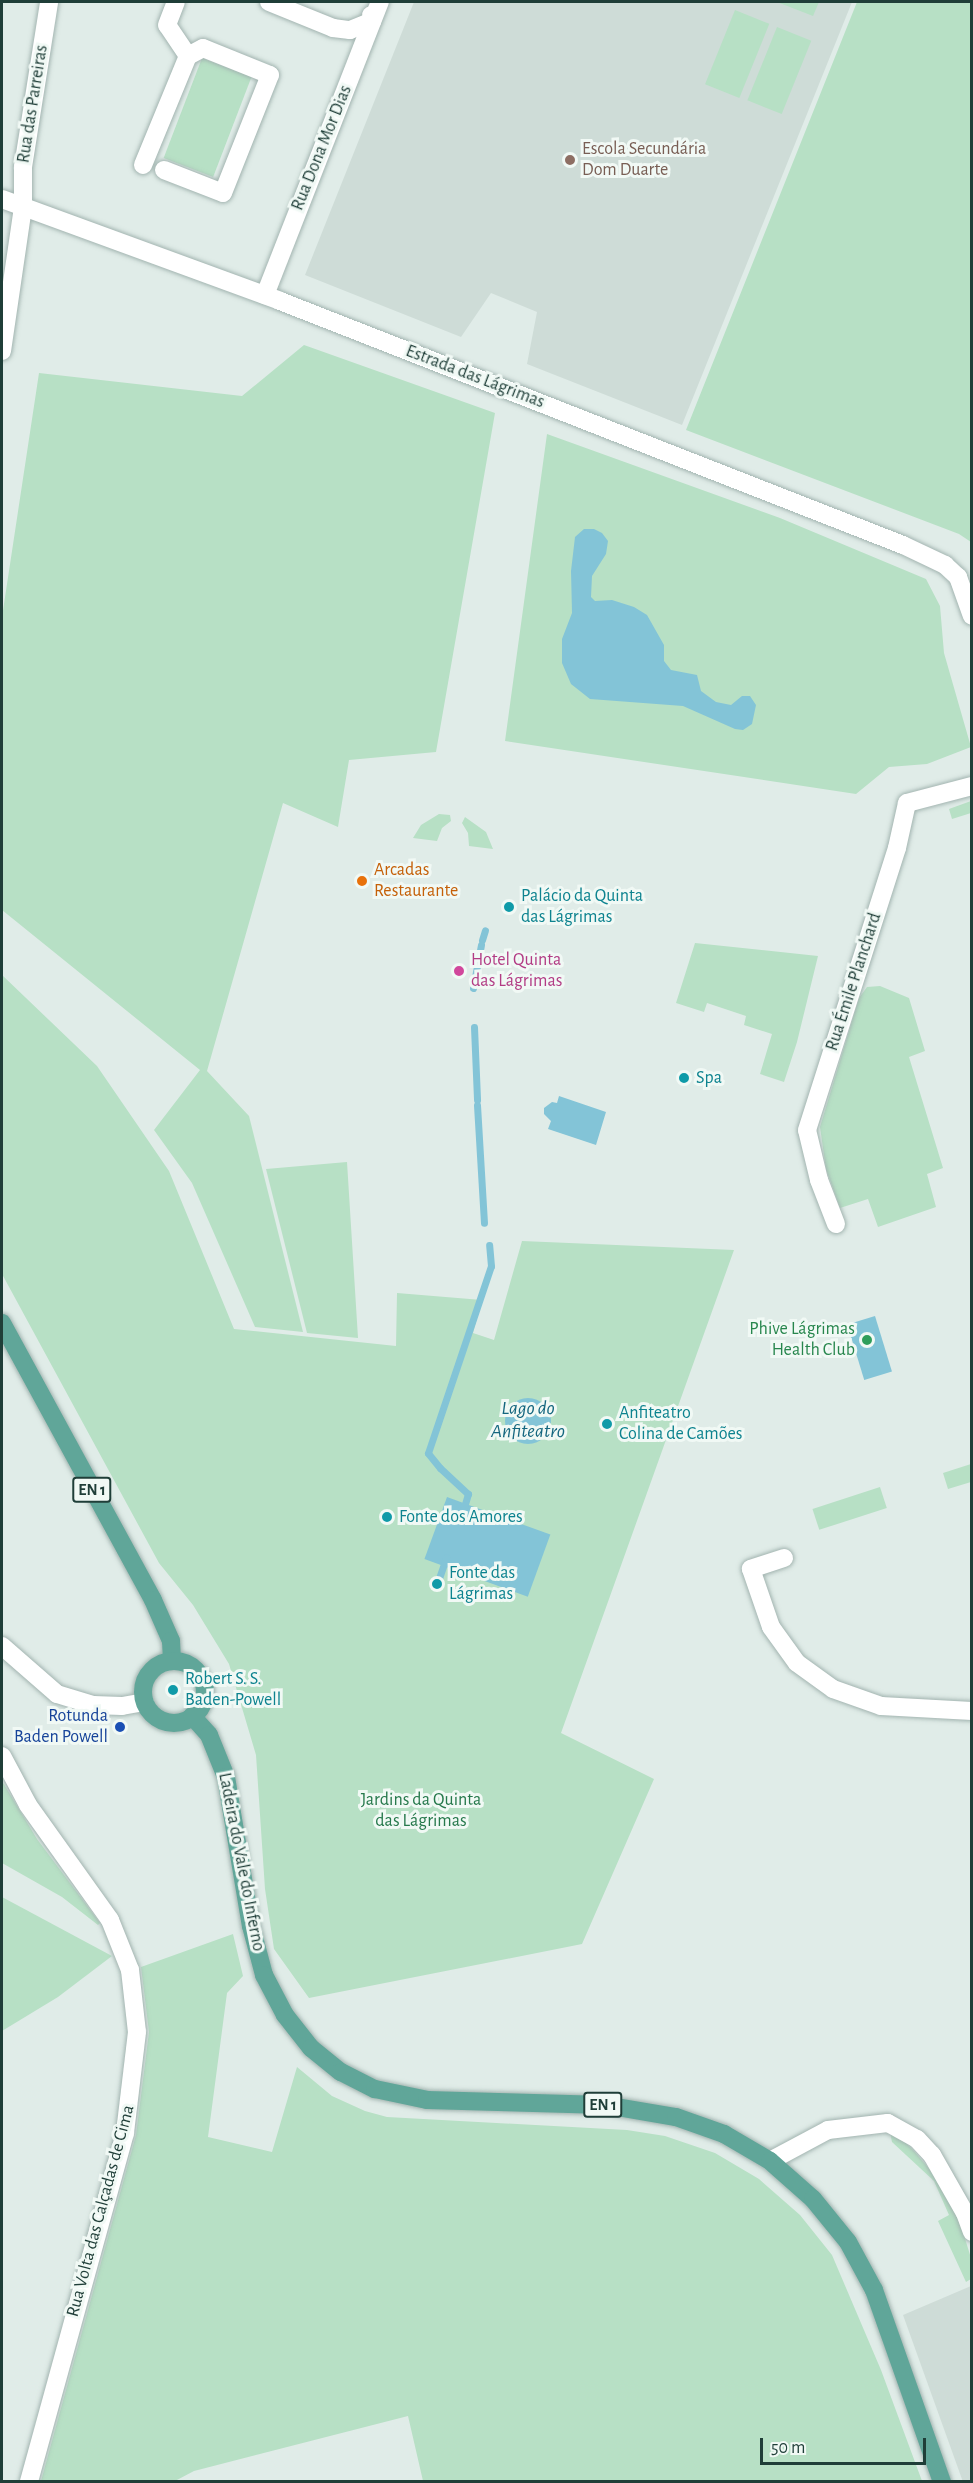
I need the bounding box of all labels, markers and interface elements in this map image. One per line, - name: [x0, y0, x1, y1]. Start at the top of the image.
- street label: Rua das Parreiras: [13, 43, 53, 165]
- street label: Rua Dona Mor Dias: [287, 82, 357, 214]
- place label: Escola Secundária Dom Duarte: [582, 139, 706, 182]
- marker: Escola Secundária Dom Duarte: [563, 153, 577, 167]
- street label: Estrada das Lágrimas: [403, 341, 547, 413]
- place label: Arcadas Restaurante: [374, 860, 458, 902]
- marker: Arcadas Restaurante: [355, 874, 369, 888]
- place label: Palácio da Quinta das Lágrimas: [521, 886, 643, 928]
- marker: Palácio da Quinta das Lágrimas: [502, 900, 516, 914]
- street label: Rua Émile Planchard: [822, 910, 886, 1054]
- place label: Hotel Quinta das Lágrimas: [471, 950, 562, 992]
- marker: Hotel Quinta das Lágrimas: [452, 964, 466, 978]
- place label: Spa: [696, 1067, 722, 1089]
- marker: Spa: [677, 1071, 691, 1085]
- place label: Phive Lágrimas Health Club: [749, 1319, 855, 1362]
- marker: Phive Lágrimas Health Club: [860, 1333, 874, 1347]
- water label: Lago do Anfiteatro: [491, 1397, 565, 1444]
- place label: Anfiteatro Colina de Camões: [619, 1403, 742, 1446]
- marker: Anfiteatro Colina de Camões: [600, 1417, 614, 1431]
- road number: EN 1: [71, 1477, 113, 1503]
- place label: Fonte dos Amores: [399, 1506, 523, 1528]
- marker: Fonte dos Amores: [380, 1510, 394, 1524]
- place label: Fonte das Lágrimas: [449, 1563, 515, 1606]
- marker: Fonte das Lágrimas: [430, 1577, 444, 1591]
- place label: Robert S. S. Baden-Powell: [185, 1669, 281, 1712]
- marker: Robert S. S. Baden-Powell: [166, 1683, 180, 1697]
- place label: Rotunda Baden Powell: [14, 1706, 108, 1748]
- marker: Rotunda Baden Powell: [113, 1720, 127, 1734]
- street label: Ladeira do Vale do Inferno: [213, 1771, 269, 1953]
- park label: Jardins da Quinta das Lágrimas: [361, 1790, 481, 1832]
- road number: EN 1: [582, 2092, 624, 2118]
- street label: Rua Volta das Calçadas de Cima: [62, 2103, 140, 2319]
- scale bar: [763, 2426, 930, 2464]
- text: 50 m: [771, 2439, 805, 2457]

